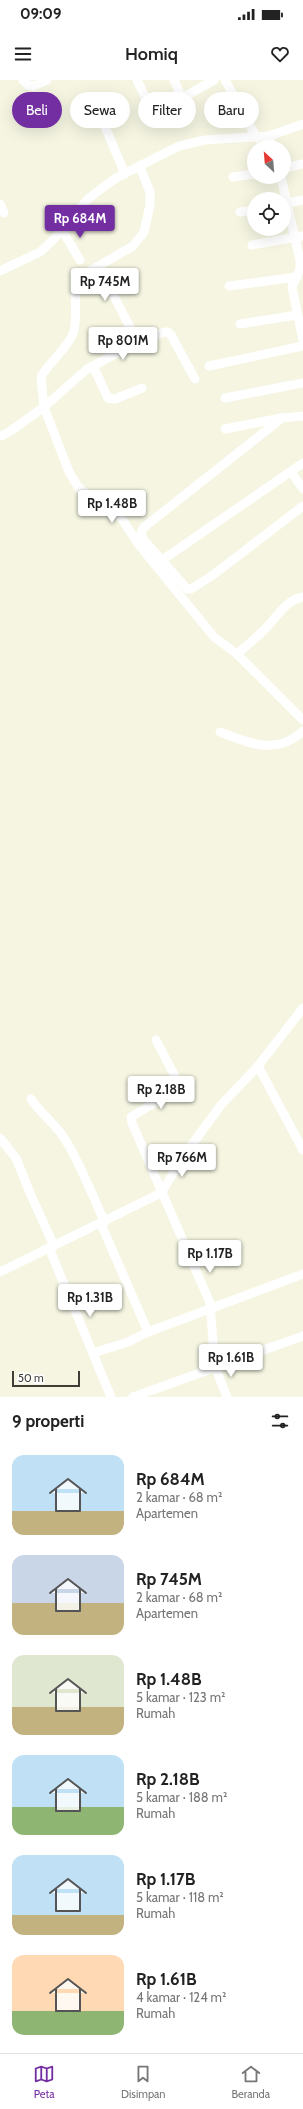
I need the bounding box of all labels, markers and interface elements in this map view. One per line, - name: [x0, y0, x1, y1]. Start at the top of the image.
- text: 09:09: [20, 5, 61, 23]
- icon: menu: [12, 43, 34, 65]
- text: Homiq: [125, 43, 178, 65]
- icon: heart: [269, 43, 291, 65]
- chip: Beli: [12, 92, 62, 128]
- chip: Sewa: [70, 92, 130, 128]
- chip: Filter: [138, 92, 196, 128]
- chip: Baru: [204, 92, 259, 128]
- north arrow: [247, 140, 291, 184]
- map controls: [247, 140, 291, 236]
- button: locate: [247, 192, 291, 236]
- pin: Rp 684M: [43, 205, 117, 239]
- text: Rp 684M: [54, 210, 106, 226]
- pin: Rp 745M: [68, 268, 142, 302]
- text: Rp 745M: [80, 273, 130, 289]
- pin: Rp 801M: [86, 327, 160, 361]
- text: Rp 801M: [97, 332, 149, 348]
- pin: Rp 1.48B: [71, 490, 153, 524]
- text: Rp 1.48B: [87, 495, 137, 511]
- pin: Rp 2.18B: [120, 1076, 202, 1110]
- text: Rp 2.18B: [137, 1081, 185, 1097]
- pin: Rp 766M: [145, 1144, 219, 1178]
- text: Rp 766M: [157, 1149, 207, 1165]
- pin: Rp 1.17B: [169, 1240, 251, 1274]
- text: Rp 1.17B: [187, 1245, 233, 1261]
- pin: Rp 1.31B: [49, 1284, 131, 1318]
- text: Rp 1.31B: [67, 1289, 113, 1305]
- pin: Rp 1.61B: [190, 1344, 272, 1378]
- text: Rp 1.61B: [208, 1349, 254, 1365]
- scale bar: [12, 1369, 80, 1388]
- text: 50 m: [18, 1371, 44, 1385]
- icon: filters: [269, 1410, 291, 1432]
- text: 9 properti: [12, 1411, 84, 1431]
- text: Rp 684M: [136, 1469, 205, 1489]
- icon: home: [44, 1471, 92, 1519]
- text: 2 kamar · 68 m²: [136, 1489, 222, 1505]
- text: Apartemen: [136, 1505, 198, 1521]
- text: Rp 745M: [136, 1569, 202, 1589]
- icon: home: [44, 1571, 92, 1619]
- text: 2 kamar · 68 m²: [136, 1589, 222, 1605]
- text: Apartemen: [136, 1605, 198, 1621]
- text: Rp 1.48B: [136, 1669, 202, 1689]
- icon: home: [44, 1671, 92, 1719]
- text: 5 kamar · 123 m²: [136, 1689, 225, 1705]
- text: Rumah: [136, 1705, 175, 1721]
- text: Rp 2.18B: [136, 1769, 200, 1789]
- icon: home: [44, 1771, 92, 1819]
- text: 5 kamar · 188 m²: [136, 1789, 227, 1805]
- text: Rumah: [136, 1805, 175, 1821]
- text: Rp 1.17B: [136, 1869, 195, 1889]
- icon: home: [44, 1871, 92, 1919]
- text: 5 kamar · 118 m²: [136, 1889, 224, 1905]
- text: Rumah: [136, 1905, 175, 1921]
- text: Rp 1.61B: [136, 1969, 197, 1989]
- icon: home: [44, 1971, 92, 2019]
- text: 4 kamar · 124 m²: [136, 1989, 226, 2005]
- text: Rumah: [136, 2005, 175, 2021]
- tab: Peta: [33, 2063, 55, 2101]
- tab: Disimpan: [121, 2063, 165, 2101]
- tab: Beranda: [232, 2063, 270, 2101]

